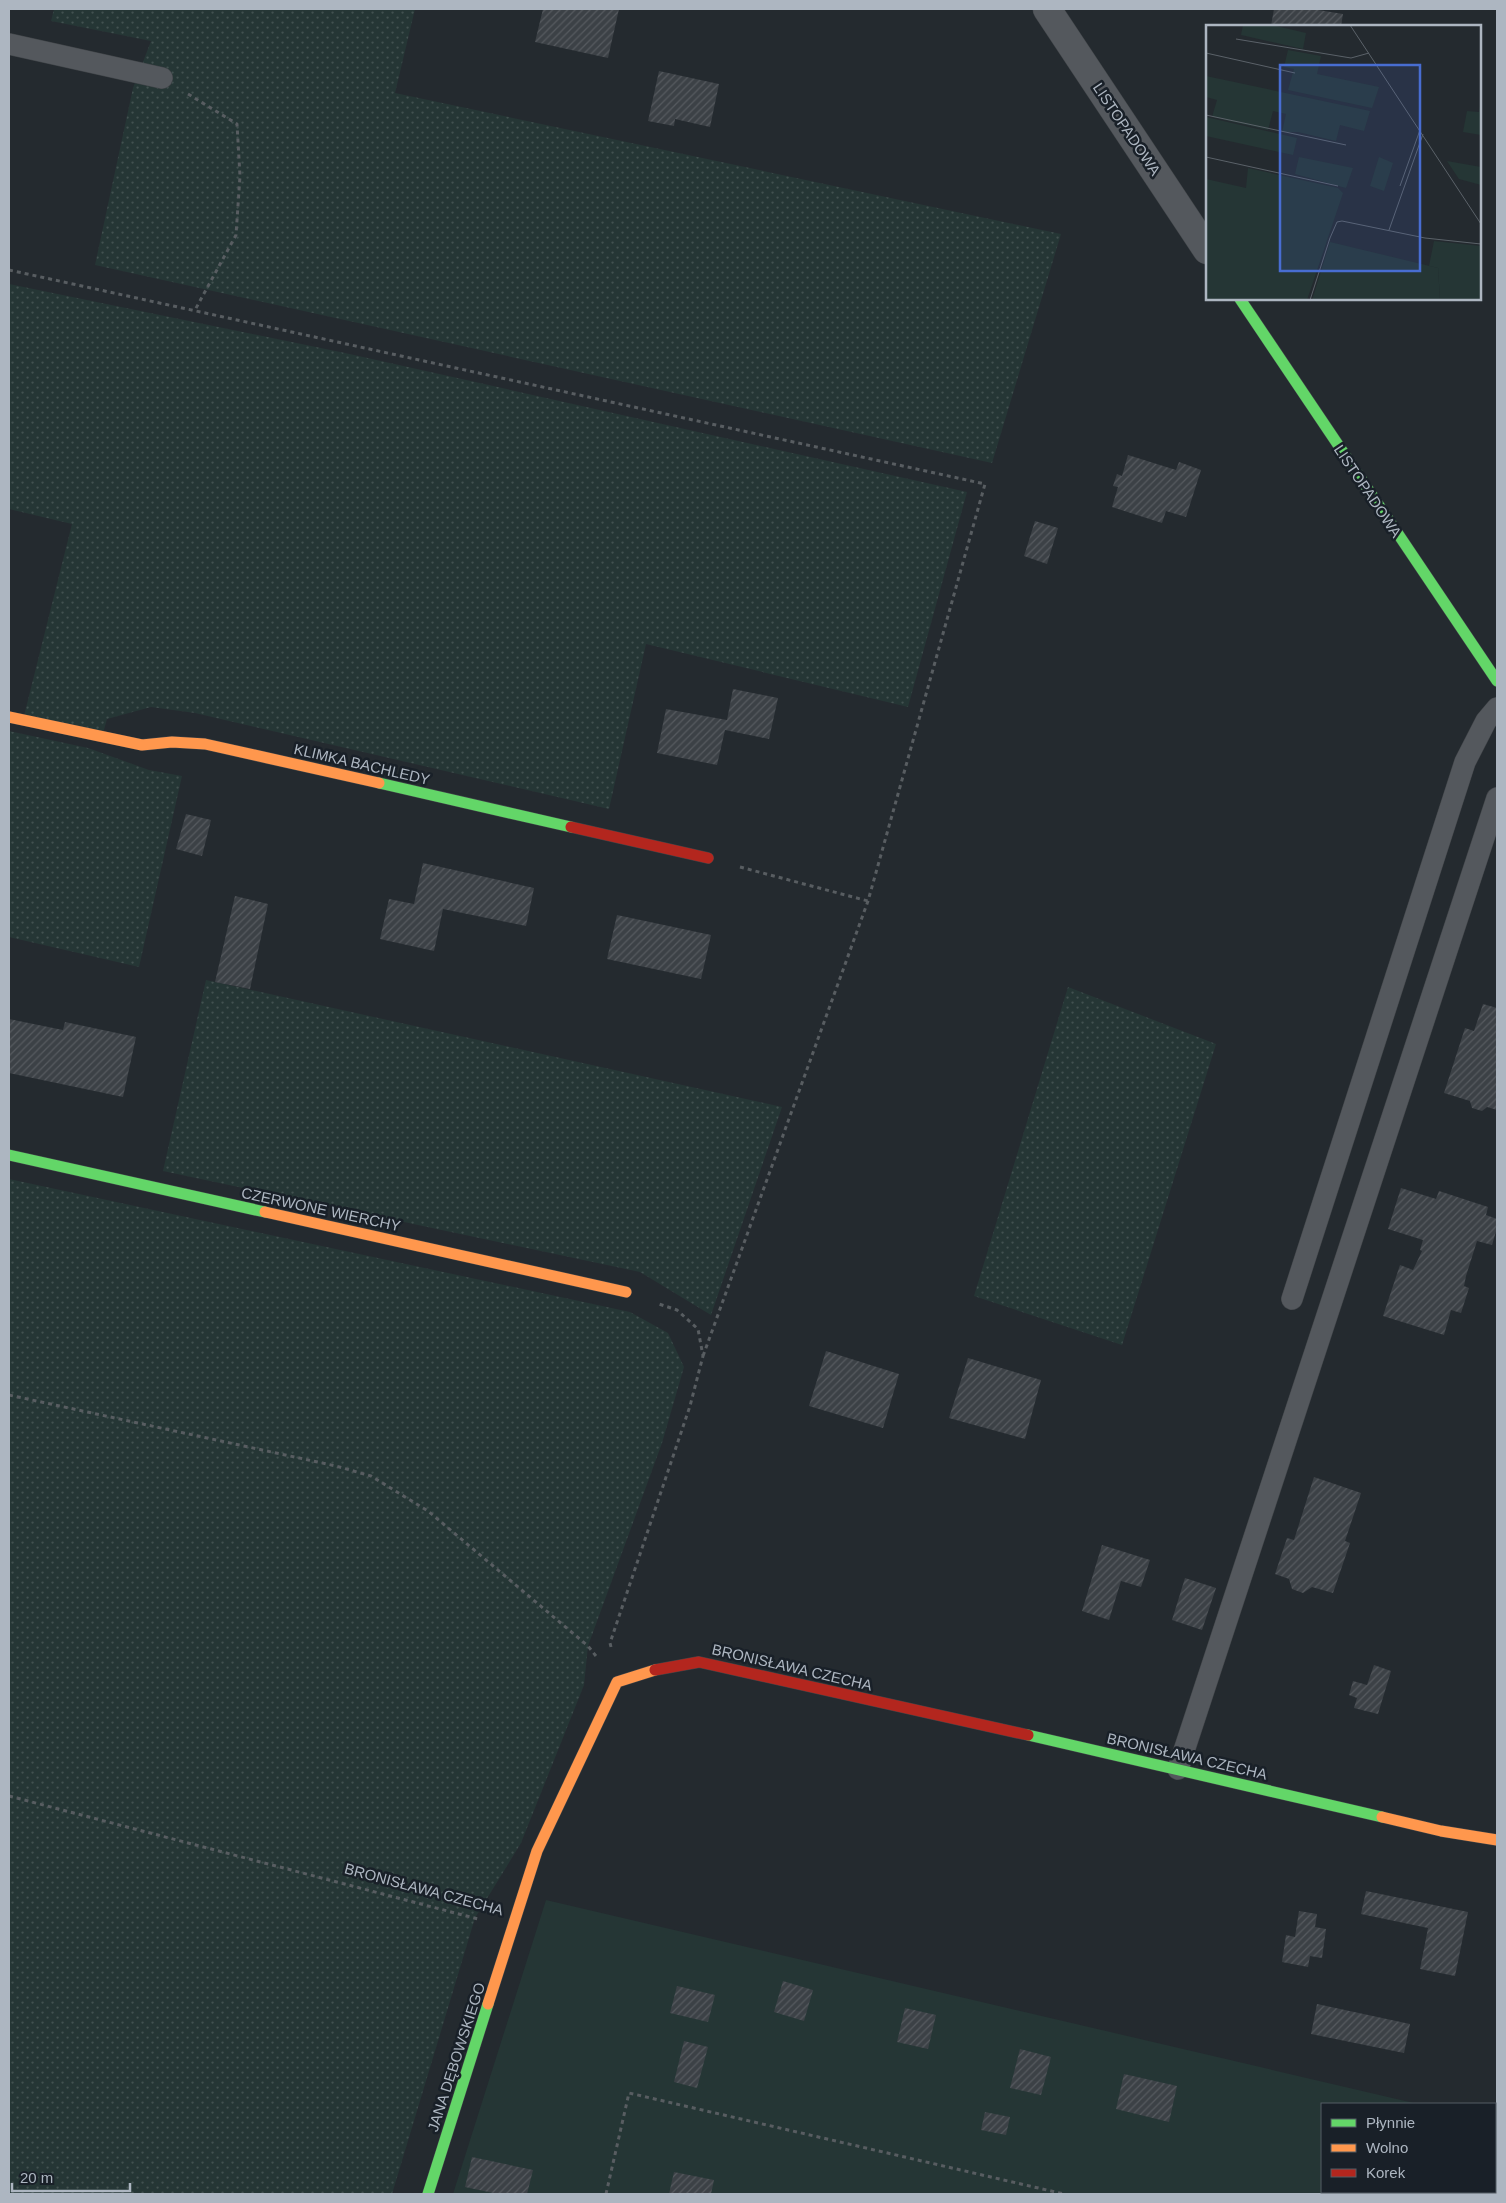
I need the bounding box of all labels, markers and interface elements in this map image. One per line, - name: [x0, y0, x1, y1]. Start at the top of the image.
- inset map: [1206, 25, 1481, 300]
- street label: LISTOPADOWA: [1090, 79, 1164, 179]
- street label: LISTOPADOWA: [1331, 441, 1405, 541]
- street label: KLIMKA BACHLEDY: [292, 740, 432, 788]
- street label: CZERWONE WIERCHY: [240, 1184, 402, 1234]
- street label: BRONISŁAWA CZECHA: [710, 1640, 874, 1694]
- street label: BRONISŁAWA CZECHA: [1105, 1729, 1269, 1783]
- street label: BRONISŁAWA CZECHA: [343, 1860, 505, 1918]
- street label: JANA DĘBOWSKIEGO: [424, 1980, 488, 2134]
- legend: [1321, 2103, 1496, 2193]
- text: Płynnie: [1366, 2114, 1415, 2131]
- text: Wolno: [1366, 2139, 1408, 2156]
- scale bar: [12, 2160, 130, 2192]
- text: Korek: [1366, 2164, 1406, 2181]
- text: 20 m: [20, 2169, 53, 2186]

